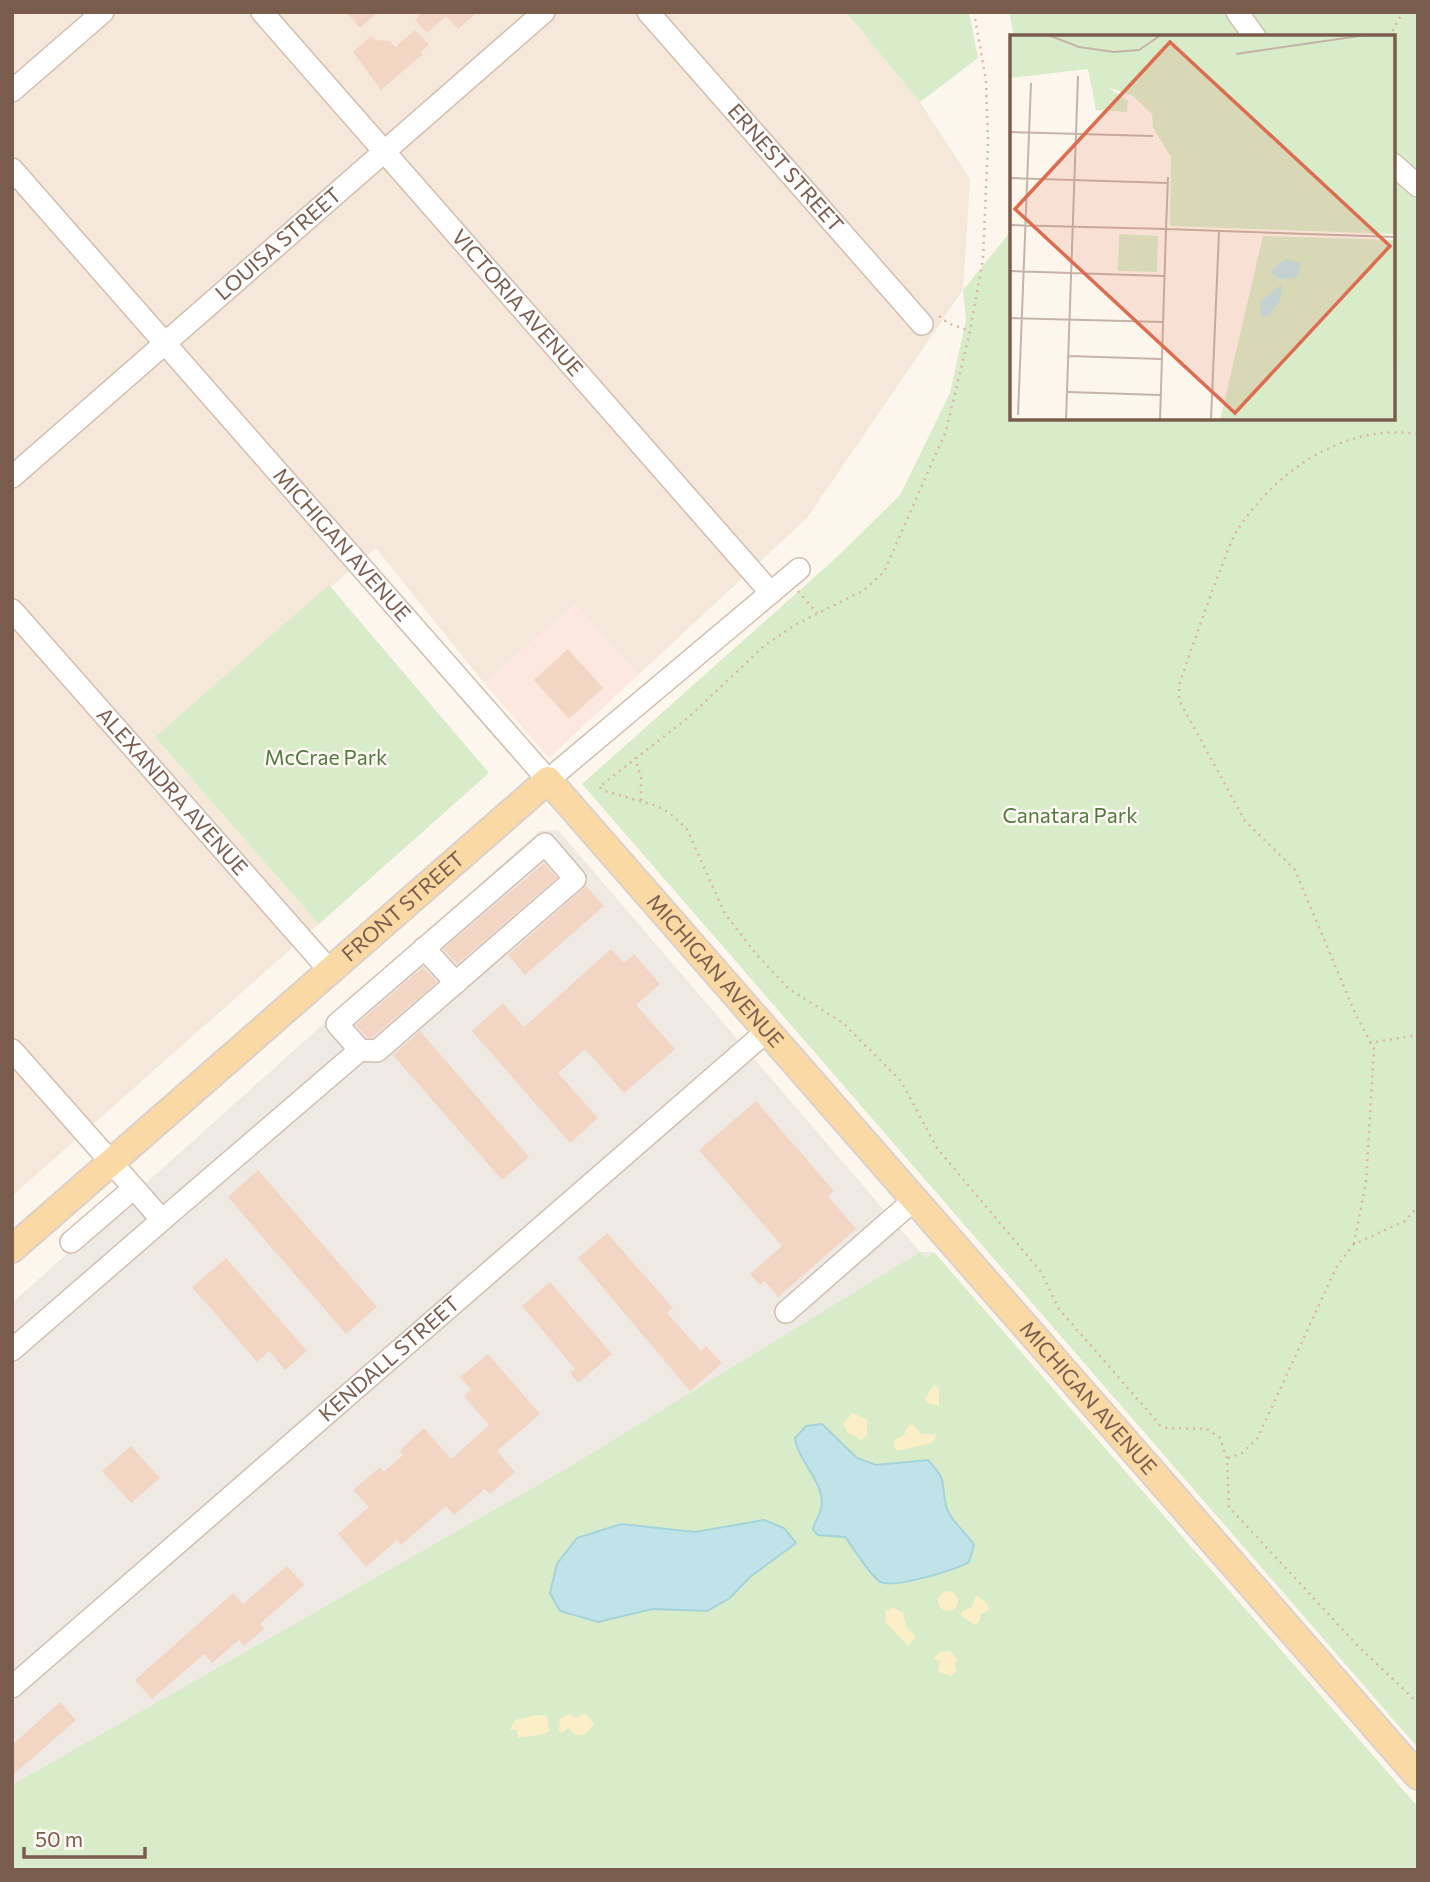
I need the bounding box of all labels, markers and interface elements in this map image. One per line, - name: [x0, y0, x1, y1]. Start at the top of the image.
- inset map: [1010, 35, 1395, 420]
- street label: ERNEST STREET: [723, 98, 849, 237]
- street label: LOUISA STREET: [210, 181, 346, 305]
- street label: VICTORIA AVENUE: [447, 224, 589, 381]
- street label: MICHIGAN AVENUE: [269, 462, 417, 626]
- street label: ALEXANDRA AVENUE: [93, 702, 254, 880]
- park label: McCrae Park: [264, 744, 388, 769]
- park label: Canatara Park: [1002, 802, 1138, 827]
- street label: FRONT STREET: [336, 845, 469, 966]
- street label: MICHIGAN AVENUE: [642, 888, 790, 1052]
- street label: KENDALL STREET: [313, 1290, 464, 1426]
- street label: MICHIGAN AVENUE: [1015, 1315, 1163, 1479]
- scale bar: [24, 1815, 145, 1859]
- text: 50 m: [35, 1826, 83, 1851]

